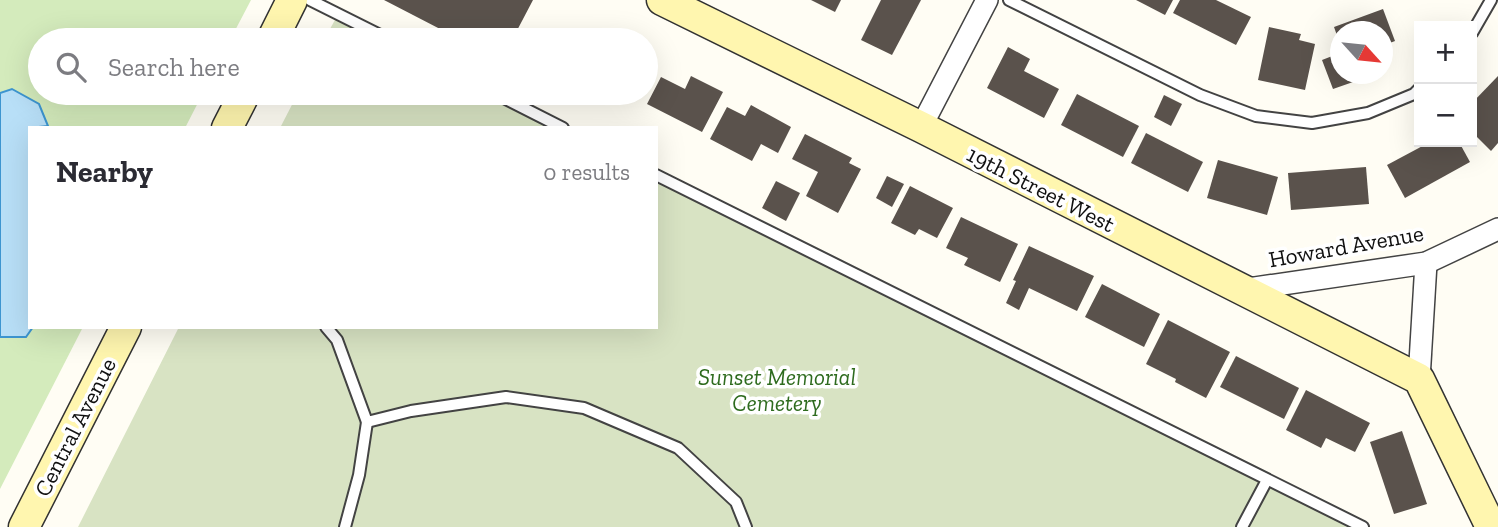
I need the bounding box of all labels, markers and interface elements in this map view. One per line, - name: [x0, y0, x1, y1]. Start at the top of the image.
- north arrow: [1330, 21, 1393, 84]
- map controls: [1414, 21, 1477, 147]
- button: +: [1414, 21, 1477, 84]
- search box: [28, 28, 658, 105]
- icon: search: [52, 48, 90, 86]
- text: Search here: [108, 51, 240, 83]
- button: −: [1414, 84, 1477, 147]
- street label: 19th Street West: [962, 140, 1120, 239]
- text: Nearby: [56, 154, 153, 190]
- text: 0 results: [543, 158, 630, 186]
- street label: Howard Avenue: [1266, 219, 1426, 273]
- street label: Central Avenue: [28, 353, 122, 501]
- park label: Sunset Memorial Cemetery: [698, 363, 856, 417]

